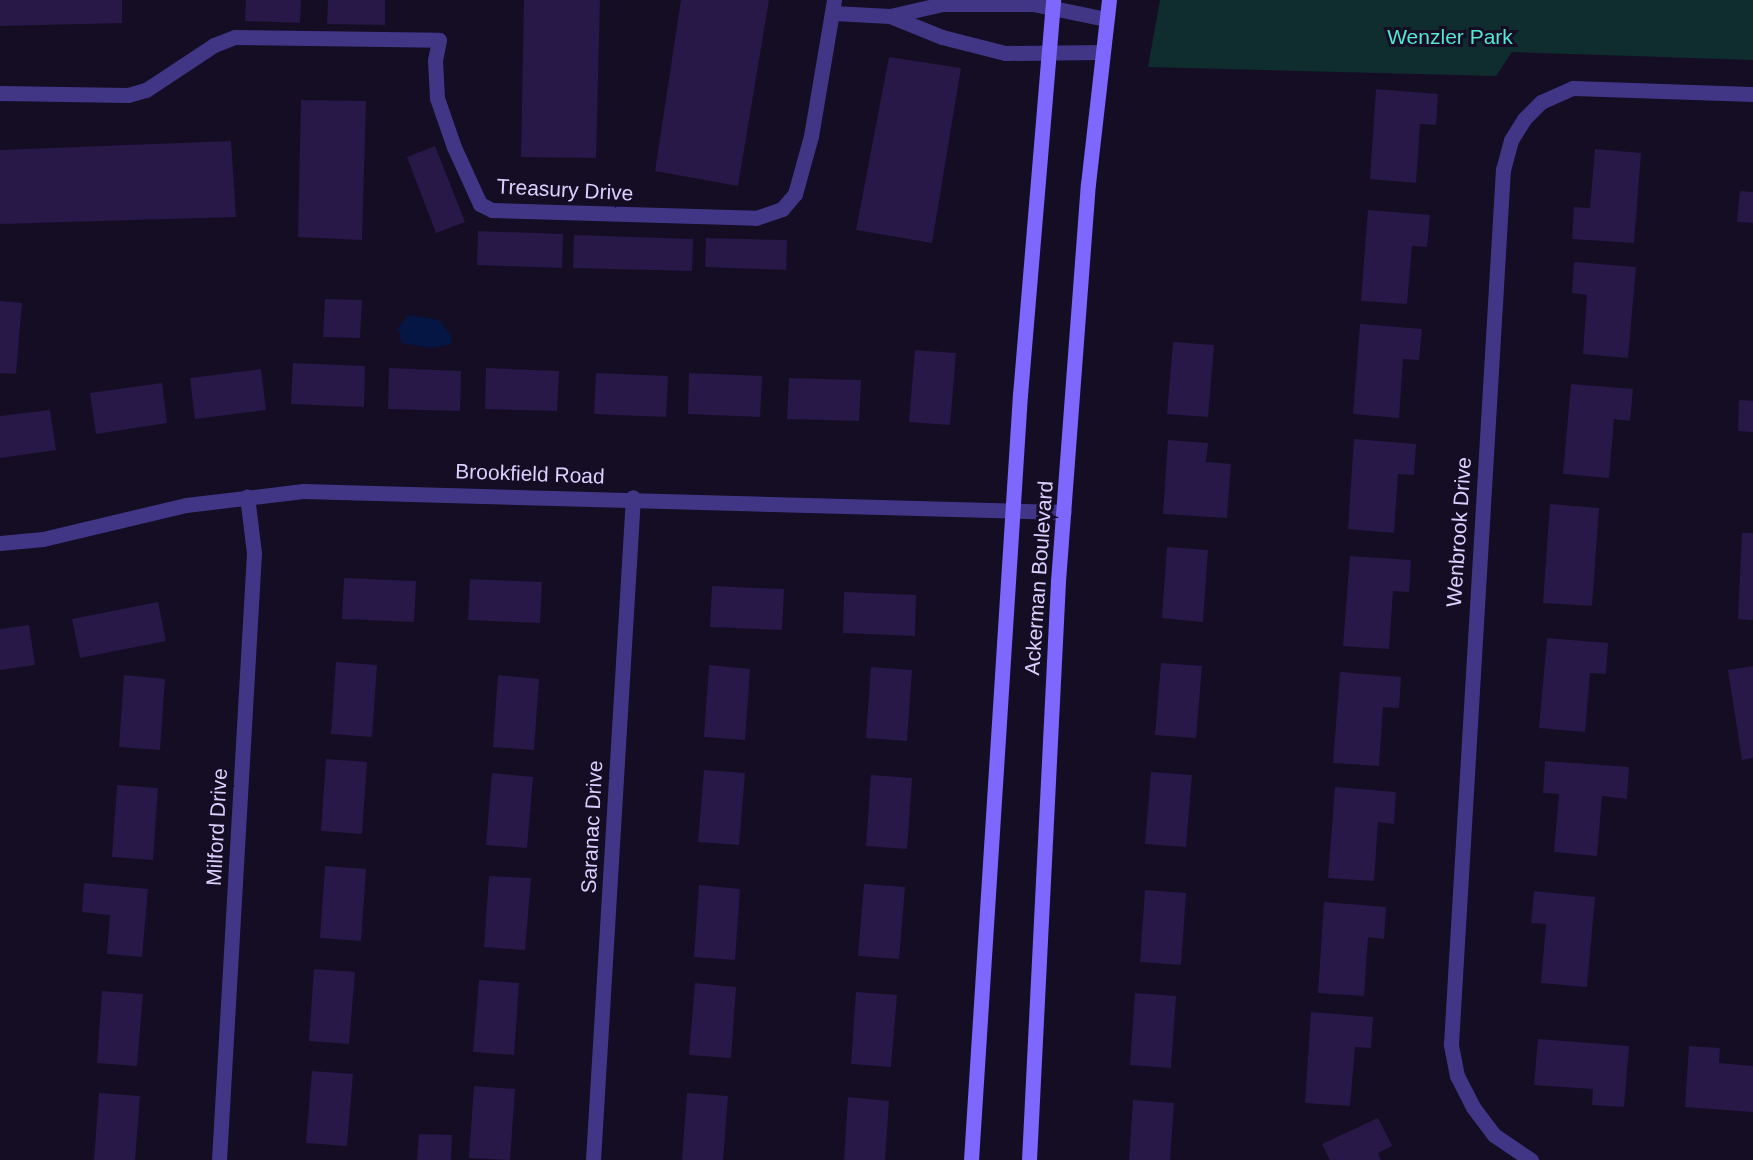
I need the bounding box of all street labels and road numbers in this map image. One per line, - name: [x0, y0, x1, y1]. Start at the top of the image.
- street label: Treasury Drive: [496, 174, 634, 206]
- street label: Wenbrook Drive: [1441, 456, 1477, 608]
- street label: Brookfield Road: [455, 459, 605, 489]
- street label: Ackerman Boulevard: [1020, 480, 1058, 676]
- street label: Saranac Drive: [576, 760, 608, 894]
- street label: Milford Drive: [201, 767, 233, 887]

